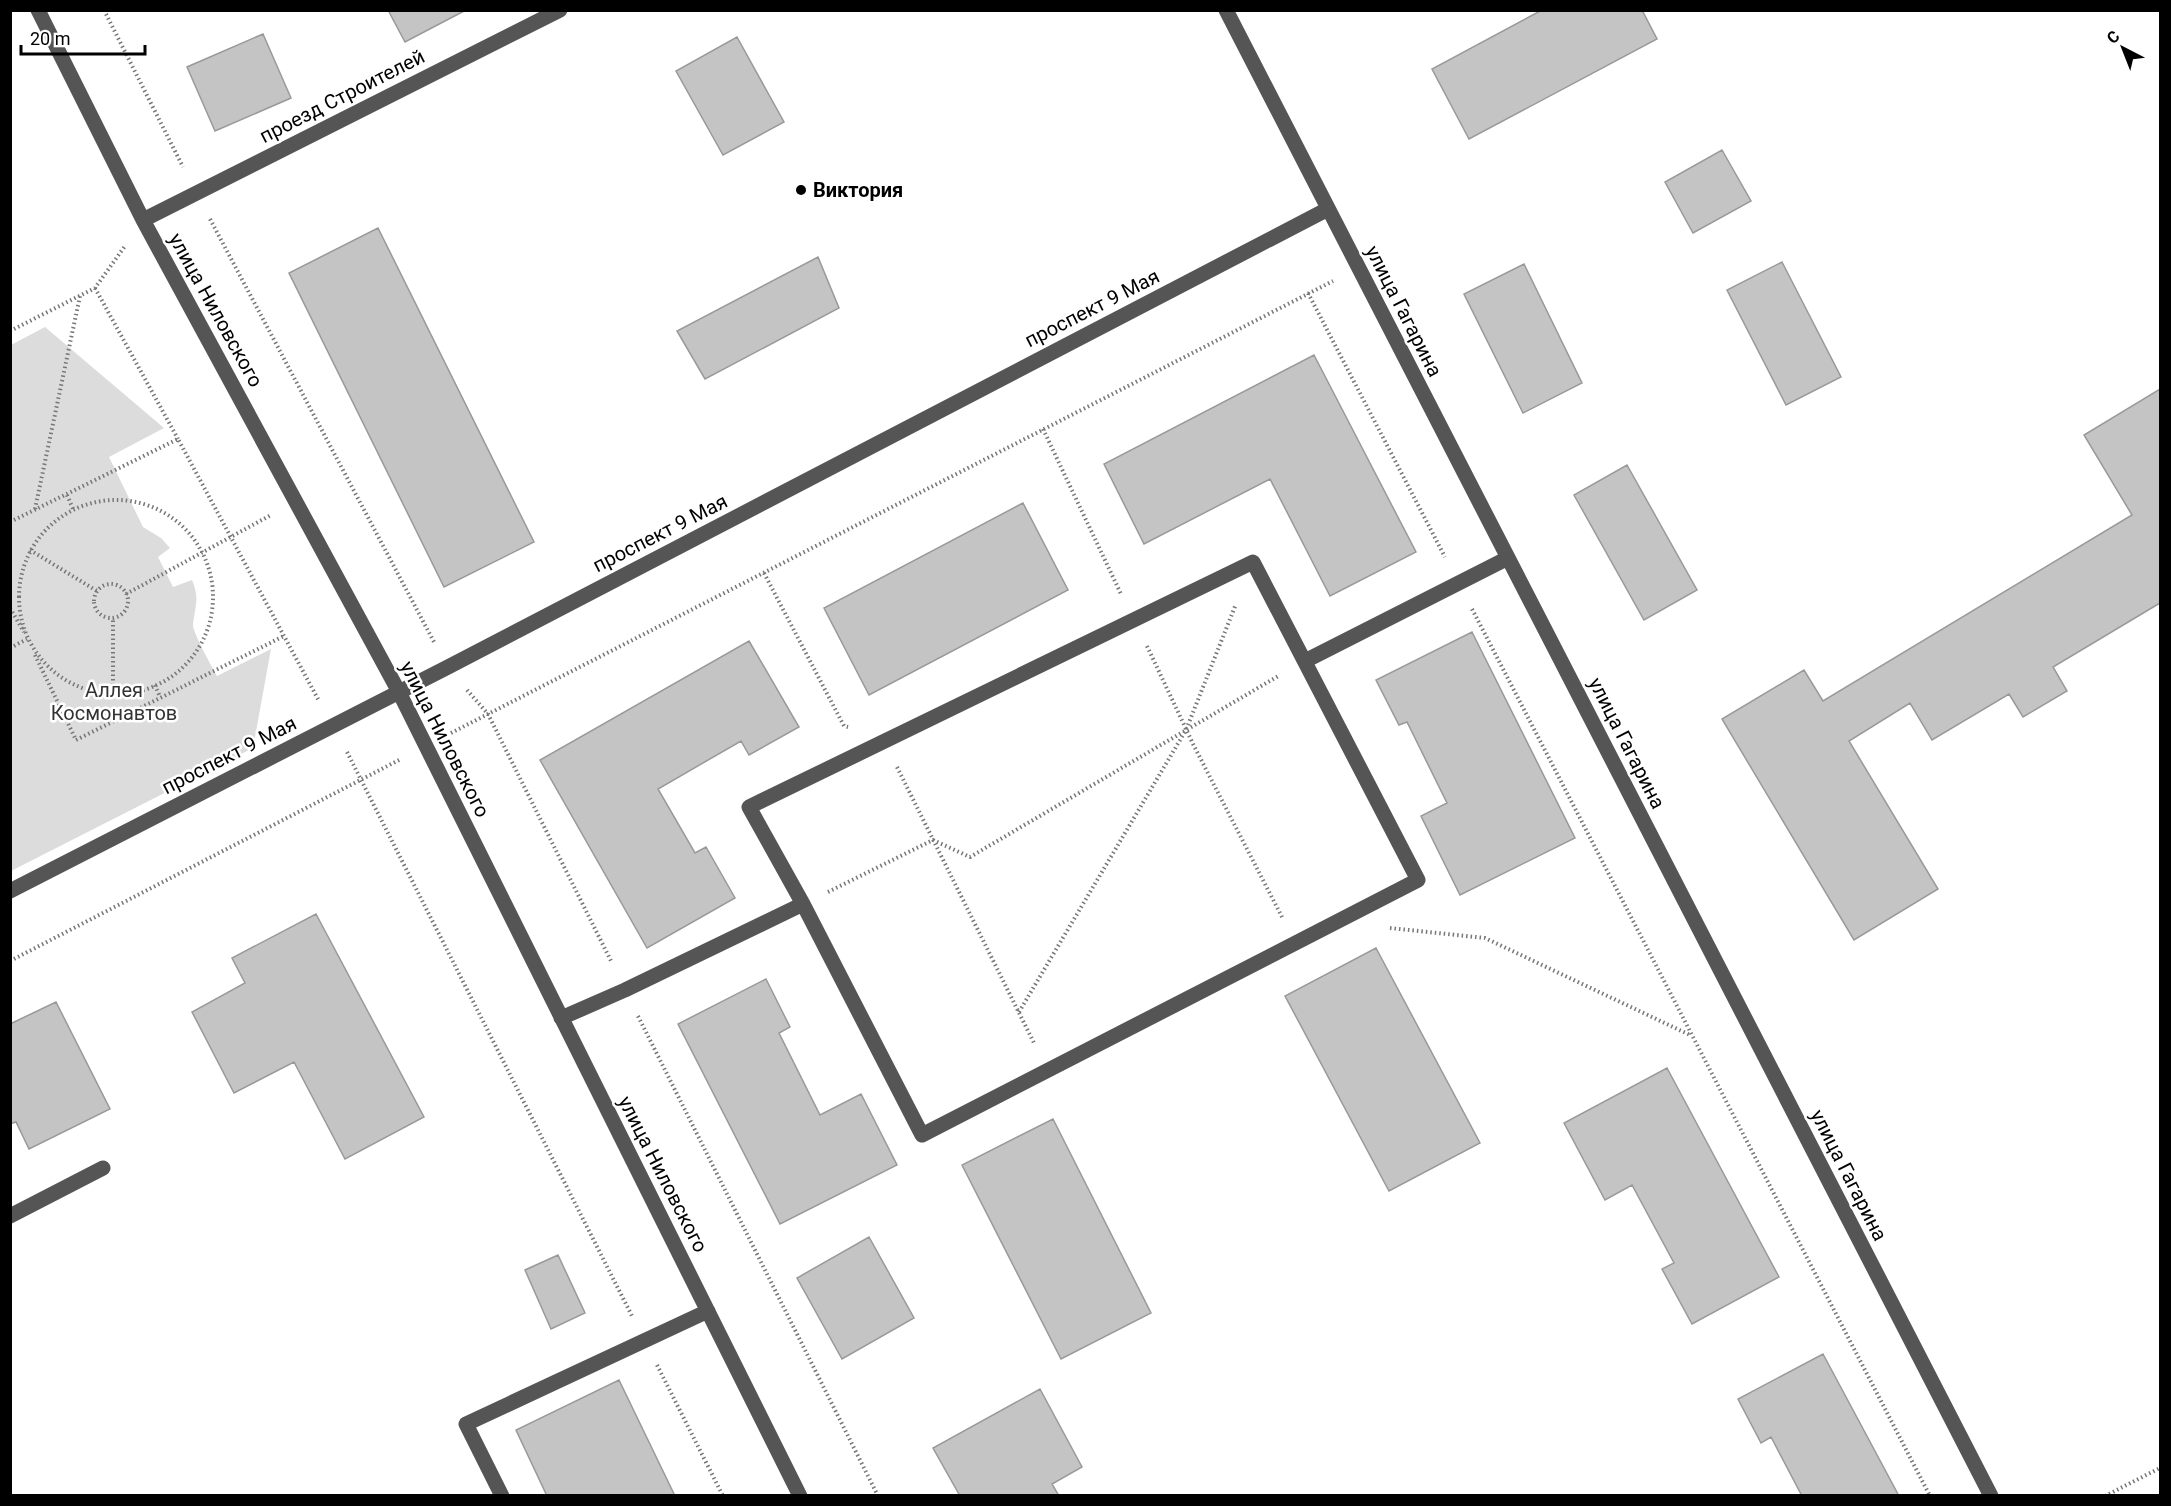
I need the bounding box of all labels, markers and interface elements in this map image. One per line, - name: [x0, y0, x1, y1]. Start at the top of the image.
- scale bar: [21, 18, 146, 56]
- north arrow: [2093, 18, 2153, 78]
- text: С: [2103, 27, 2124, 48]
- text: 20 m: [30, 28, 70, 49]
- street label: проезд Строителей: [255, 44, 429, 148]
- place label: Виктория: [813, 178, 903, 202]
- marker: Виктория: [794, 183, 808, 197]
- street label: улица Ниловского: [164, 229, 268, 391]
- street label: улица Гагарина: [1361, 241, 1447, 381]
- street label: проспект 9 Мая: [1021, 264, 1163, 352]
- street label: проспект 9 Мая: [589, 489, 731, 577]
- street label: улица Ниловского: [395, 657, 495, 821]
- street label: улица Гагарина: [1584, 673, 1670, 813]
- park label: Аллея Космонавтов: [51, 678, 177, 725]
- street label: проспект 9 Мая: [158, 711, 300, 799]
- street label: улица Ниловского: [613, 1092, 713, 1256]
- street label: улица Гагарина: [1806, 1105, 1892, 1245]

